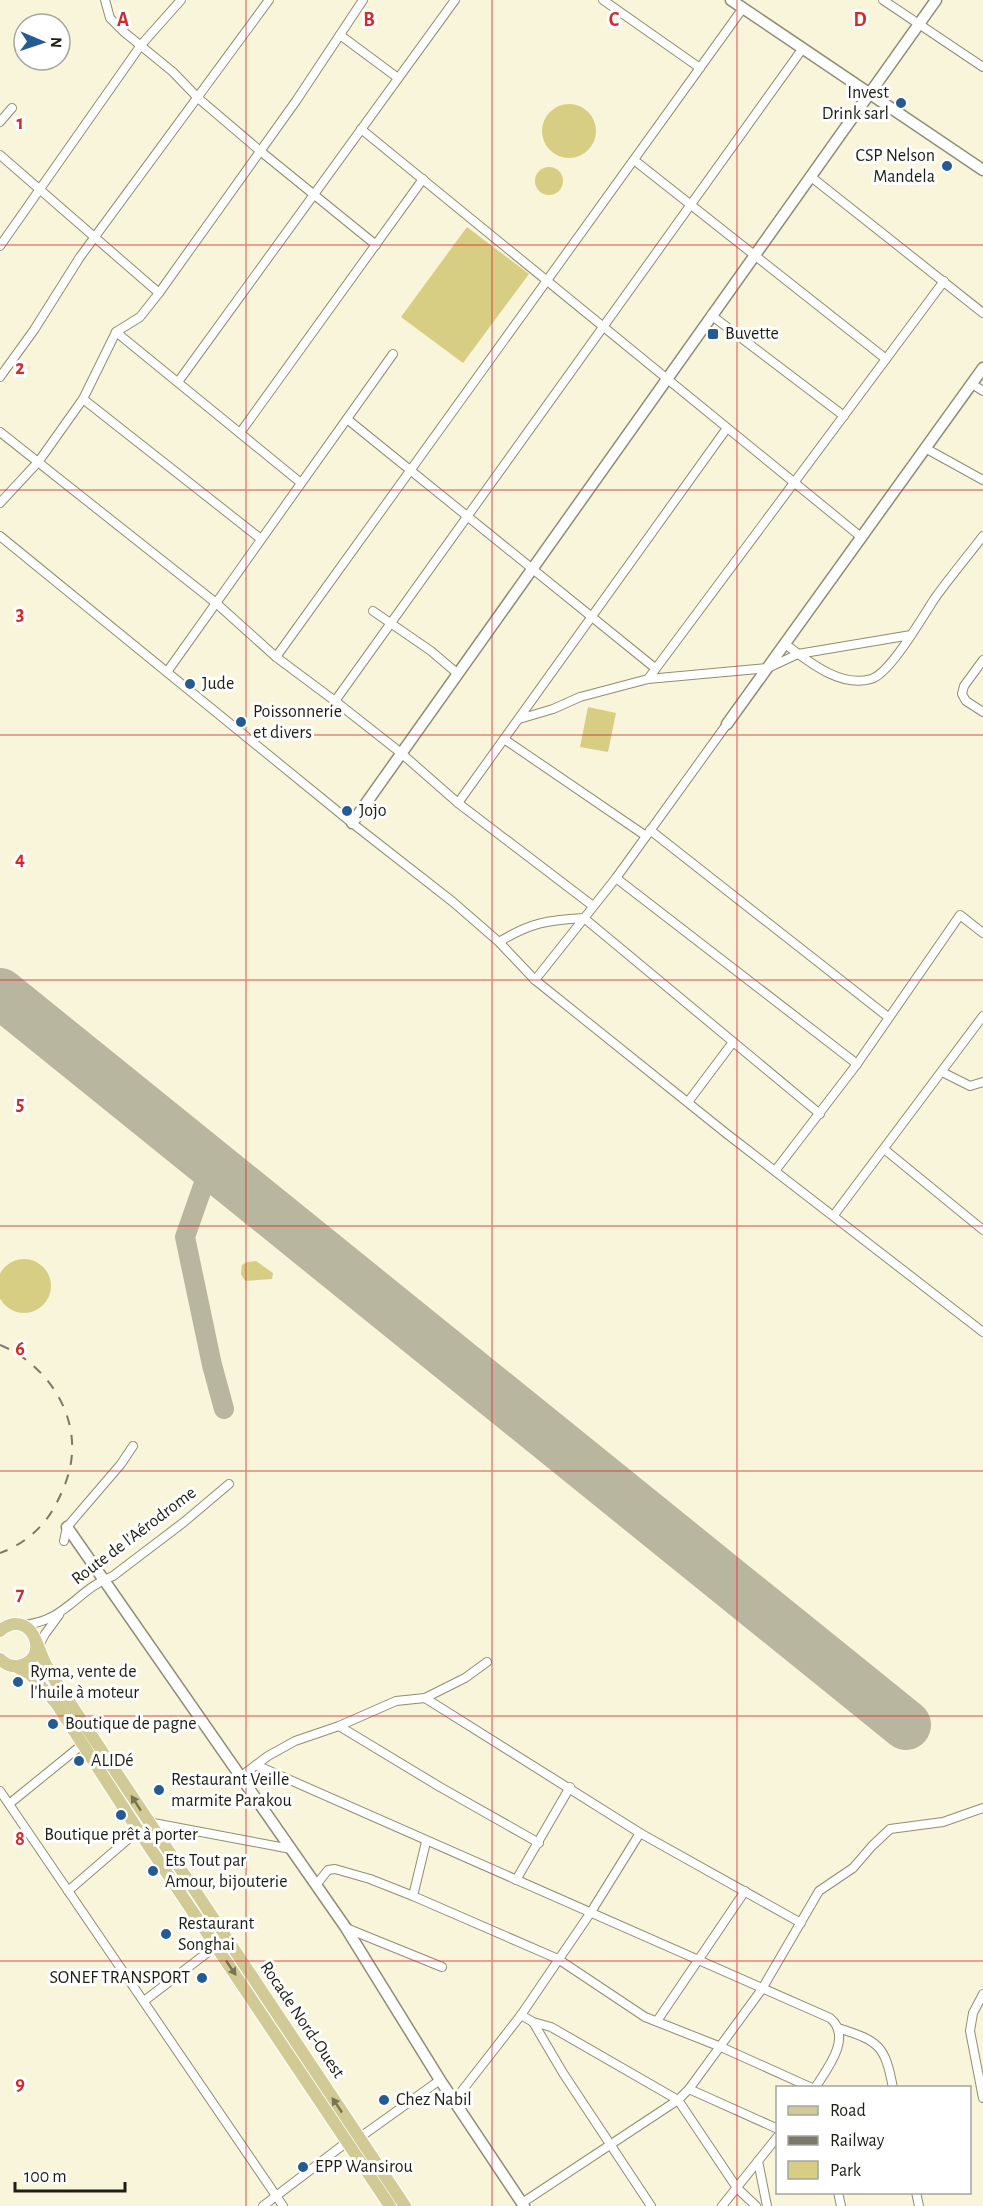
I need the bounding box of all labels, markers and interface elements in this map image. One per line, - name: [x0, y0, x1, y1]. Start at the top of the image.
- text: A: [117, 10, 129, 30]
- text: B: [363, 10, 375, 30]
- text: C: [609, 10, 620, 30]
- text: D: [853, 10, 867, 30]
- north arrow: [12, 12, 72, 72]
- text: N: [48, 37, 64, 48]
- place label: Invest Drink sarl: [822, 84, 889, 123]
- marker: Invest Drink sarl: [894, 96, 908, 110]
- text: 1: [16, 113, 24, 133]
- place label: CSP Nelson Mandela: [856, 147, 935, 186]
- marker: CSP Nelson Mandela: [940, 159, 954, 173]
- place label: Buvette: [725, 325, 779, 343]
- marker: Buvette: [706, 327, 720, 341]
- text: 2: [15, 358, 25, 378]
- text: 3: [16, 604, 24, 624]
- place label: Jude: [202, 675, 234, 693]
- marker: Jude: [183, 677, 197, 691]
- place label: Poissonnerie et divers: [253, 703, 342, 742]
- marker: Poissonnerie et divers: [234, 715, 248, 729]
- place label: Jojo: [359, 802, 387, 820]
- marker: Jojo: [340, 804, 354, 818]
- text: 4: [15, 849, 25, 869]
- text: 5: [16, 1094, 24, 1114]
- text: 6: [15, 1339, 25, 1359]
- street label: Route de l'Aérodrome: [68, 1484, 200, 1588]
- text: 7: [16, 1584, 25, 1604]
- place label: Ryma, vente de l'huile à moteur: [30, 1663, 139, 1702]
- marker: Ryma, vente de l'huile à moteur: [11, 1675, 25, 1689]
- place label: Boutique de pagne: [65, 1715, 197, 1733]
- marker: Boutique de pagne: [46, 1717, 60, 1731]
- place label: ALIDé: [91, 1752, 134, 1770]
- marker: ALIDé: [72, 1754, 86, 1768]
- place label: Restaurant Veille marmite Parakou: [171, 1771, 292, 1810]
- marker: Restaurant Veille marmite Parakou: [152, 1783, 166, 1797]
- one-way arrow: [131, 1795, 142, 1811]
- marker: Boutique prêt à porter: [114, 1808, 128, 1822]
- place label: Boutique prêt à porter: [44, 1826, 198, 1844]
- text: 8: [15, 1829, 25, 1849]
- place label: Ets Tout par Amour, bijouterie: [165, 1852, 288, 1891]
- marker: Ets Tout par Amour, bijouterie: [146, 1864, 160, 1878]
- place label: Restaurant Songhai: [178, 1915, 254, 1954]
- marker: Restaurant Songhai: [159, 1927, 173, 1941]
- street label: Rocade Nord-Ouest: [256, 1958, 348, 2082]
- one-way arrow: [225, 1960, 236, 1976]
- place label: SONEF TRANSPORT: [49, 1969, 190, 1987]
- marker: SONEF TRANSPORT: [195, 1971, 209, 1985]
- text: 9: [15, 2074, 25, 2094]
- legend: [776, 2086, 971, 2194]
- place label: Chez Nabil: [396, 2091, 472, 2109]
- marker: Chez Nabil: [377, 2093, 391, 2107]
- one-way arrow: [332, 2097, 343, 2113]
- text: Road: [830, 2102, 866, 2120]
- text: Railway: [830, 2132, 885, 2150]
- scale bar: [15, 2155, 124, 2193]
- place label: EPP Wansirou: [315, 2158, 413, 2176]
- marker: EPP Wansirou: [296, 2160, 310, 2174]
- text: Park: [830, 2162, 862, 2180]
- text: 100 m: [24, 2168, 67, 2186]

